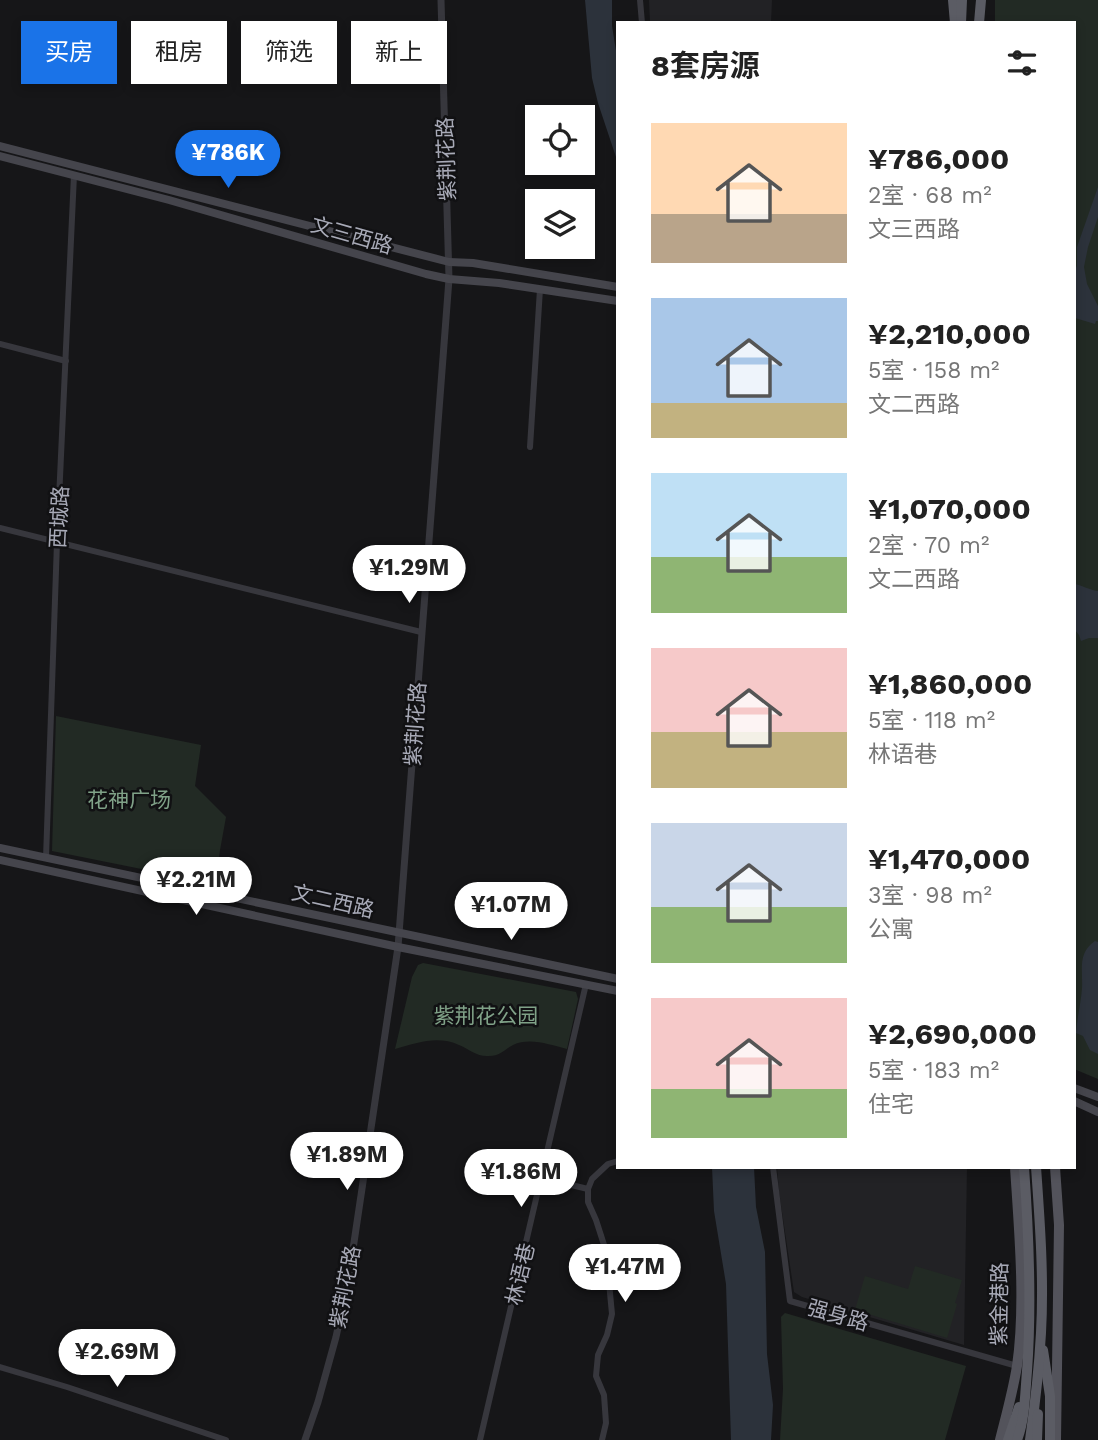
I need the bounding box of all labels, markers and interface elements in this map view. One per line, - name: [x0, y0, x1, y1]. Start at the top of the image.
- chip: 买房: [21, 21, 117, 84]
- chip: 租房: [131, 21, 227, 84]
- chip: 筛选: [241, 21, 337, 84]
- chip: 新上: [351, 21, 447, 84]
- icon: filters: [1003, 44, 1041, 82]
- text: 8套房源: [651, 48, 760, 83]
- map controls: [525, 105, 595, 259]
- button: locate: [525, 105, 595, 175]
- street label: 紫荆花路: [432, 117, 460, 201]
- pin: ¥786K: [179, 130, 277, 190]
- text: ¥786K: [191, 139, 265, 166]
- text: ¥786,000: [868, 141, 1009, 176]
- icon: home: [707, 151, 791, 235]
- text: 2室 · 68 m²: [868, 182, 992, 209]
- button: layers: [525, 189, 595, 259]
- street label: 文三西路: [308, 211, 396, 259]
- text: 文三西路: [868, 216, 960, 243]
- text: ¥2,210,000: [868, 316, 1031, 351]
- icon: home: [707, 326, 791, 410]
- text: 5室 · 158 m²: [868, 357, 1000, 384]
- text: 文二西路: [868, 391, 960, 418]
- street label: 西城路: [45, 485, 73, 549]
- text: ¥1,070,000: [868, 491, 1031, 526]
- icon: home: [707, 501, 791, 585]
- text: 2室 · 70 m²: [868, 532, 989, 559]
- pin: ¥1.29M: [352, 546, 466, 605]
- text: ¥1.29M: [369, 554, 449, 581]
- text: 文二西路: [868, 566, 960, 593]
- text: ¥1,860,000: [868, 666, 1032, 701]
- icon: home: [707, 676, 791, 760]
- street label: 紫荆花路: [400, 681, 430, 767]
- text: 5室 · 118 m²: [868, 707, 995, 734]
- text: 林语巷: [868, 741, 937, 768]
- park label: 花神广场: [87, 787, 171, 812]
- text: ¥1,470,000: [868, 841, 1030, 876]
- icon: home: [707, 851, 791, 935]
- pin: ¥2.21M: [139, 858, 253, 917]
- text: ¥2.21M: [156, 866, 236, 893]
- street label: 文二西路: [289, 879, 377, 923]
- text: 3室 · 98 m²: [868, 882, 992, 909]
- pin: ¥1.07M: [454, 883, 568, 942]
- text: ¥1.07M: [471, 891, 551, 918]
- text: 公寓: [868, 916, 914, 943]
- park label: 紫荆花公园: [434, 1003, 539, 1028]
- text: ¥2,690,000: [868, 1016, 1037, 1051]
- icon: home: [707, 1026, 791, 1110]
- text: 5室 · 183 m²: [868, 1057, 999, 1084]
- text: 住宅: [868, 1091, 914, 1118]
- pin: ¥1.89M: [290, 1132, 404, 1192]
- text: ¥1.89M: [306, 1141, 388, 1168]
- pin: ¥1.86M: [464, 1150, 578, 1209]
- text: ¥1.86M: [480, 1158, 562, 1185]
- street label: 林语巷: [501, 1240, 539, 1308]
- street label: 紫荆花路: [325, 1243, 365, 1331]
- pin: ¥1.47M: [568, 1244, 682, 1304]
- text: ¥1.47M: [585, 1253, 665, 1280]
- street label: 紫金港路: [986, 1262, 1012, 1346]
- street label: 强身路: [804, 1294, 872, 1336]
- pin: ¥2.69M: [60, 1330, 174, 1389]
- text: ¥2.69M: [75, 1338, 159, 1365]

